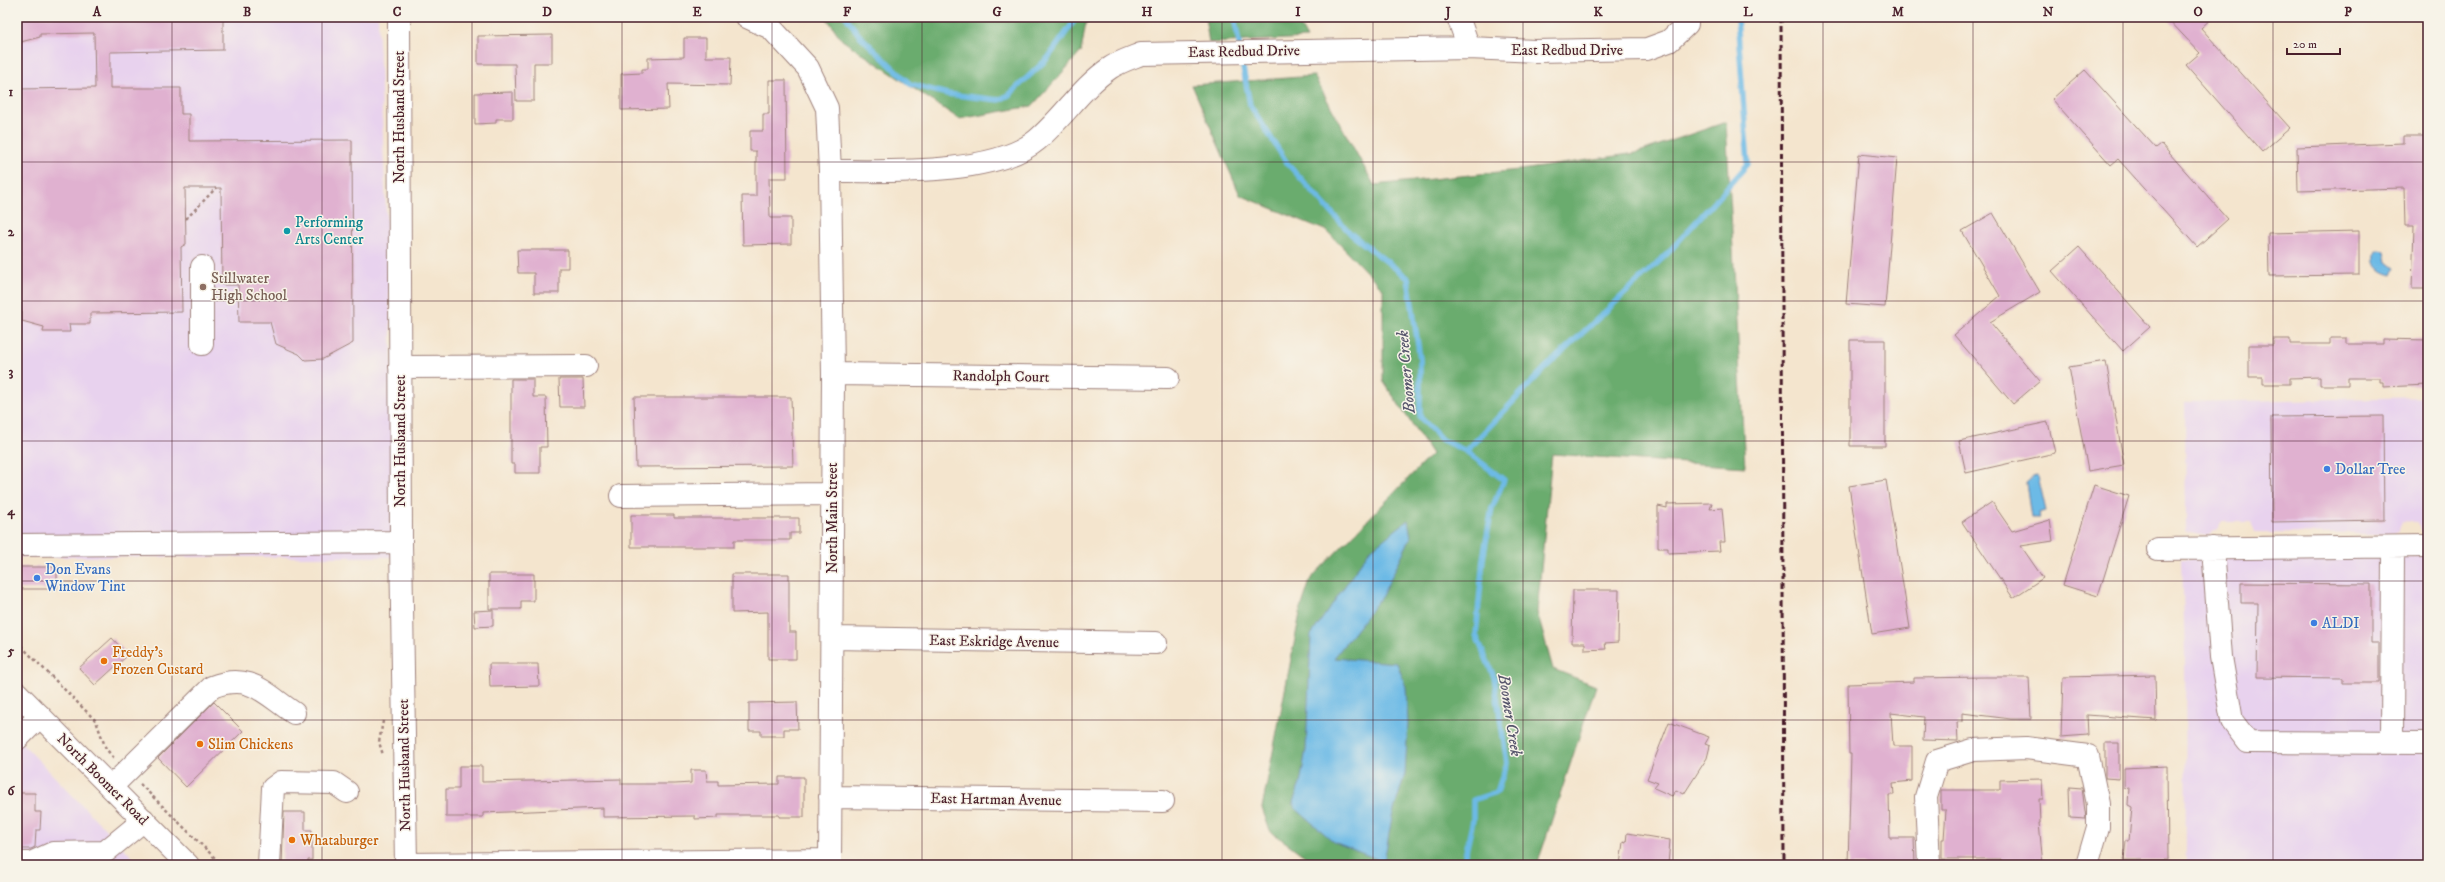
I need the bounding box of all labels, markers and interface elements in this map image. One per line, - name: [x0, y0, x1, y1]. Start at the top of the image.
- text: A: [92, 4, 102, 20]
- text: B: [243, 4, 251, 20]
- text: C: [393, 4, 402, 20]
- text: D: [542, 4, 552, 20]
- text: E: [692, 4, 702, 20]
- text: F: [843, 4, 852, 20]
- text: G: [992, 4, 1002, 20]
- text: H: [1142, 4, 1153, 20]
- text: I: [1295, 4, 1301, 20]
- text: J: [1443, 4, 1451, 21]
- text: K: [1593, 4, 1603, 20]
- text: L: [1743, 4, 1753, 20]
- text: M: [1892, 4, 1904, 20]
- text: N: [2043, 4, 2054, 20]
- text: O: [2193, 4, 2203, 20]
- text: P: [2344, 4, 2352, 20]
- scale bar: [2287, 30, 2340, 56]
- text: 20 m: [2293, 37, 2317, 52]
- street label: East Redbud Drive: [1188, 41, 1300, 62]
- street label: East Redbud Drive: [1511, 41, 1623, 60]
- street label: North Husband Street: [390, 50, 409, 183]
- text: 1: [9, 84, 14, 100]
- place label: Performing Arts Center: [295, 213, 364, 249]
- text: 2: [8, 224, 15, 240]
- marker: Performing Arts Center: [282, 226, 292, 236]
- place label: Stillwater High School: [211, 269, 288, 305]
- marker: Stillwater High School: [198, 282, 208, 292]
- water label: Boomer Creek: [1392, 329, 1420, 415]
- text: 3: [9, 364, 14, 380]
- street label: Randolph Court: [952, 366, 1050, 387]
- street label: North Husband Street: [391, 374, 410, 507]
- place label: Dollar Tree: [2335, 460, 2405, 479]
- street label: North Main Street: [823, 462, 842, 574]
- marker: Dollar Tree: [2322, 464, 2332, 474]
- text: 4: [6, 503, 15, 520]
- place label: Don Evans Window Tint: [44, 560, 126, 596]
- marker: Don Evans Window Tint: [32, 573, 42, 583]
- place label: ALDI: [2322, 614, 2360, 633]
- marker: ALDI: [2309, 618, 2319, 628]
- street label: East Eskridge Avenue: [929, 631, 1059, 652]
- text: 5: [7, 643, 15, 659]
- place label: Freddy's Frozen Custard: [112, 643, 204, 679]
- marker: Freddy's Frozen Custard: [99, 656, 109, 666]
- water label: Boomer Creek: [1493, 672, 1526, 758]
- street label: North Husband Street: [394, 698, 415, 831]
- street label: North Boomer Road: [53, 729, 153, 830]
- place label: Slim Chickens: [208, 735, 293, 754]
- marker: Slim Chickens: [195, 739, 205, 749]
- text: 6: [8, 783, 16, 799]
- street label: East Hartman Avenue: [930, 789, 1062, 810]
- place label: Whataburger: [299, 831, 379, 850]
- marker: Whataburger: [287, 835, 297, 845]

